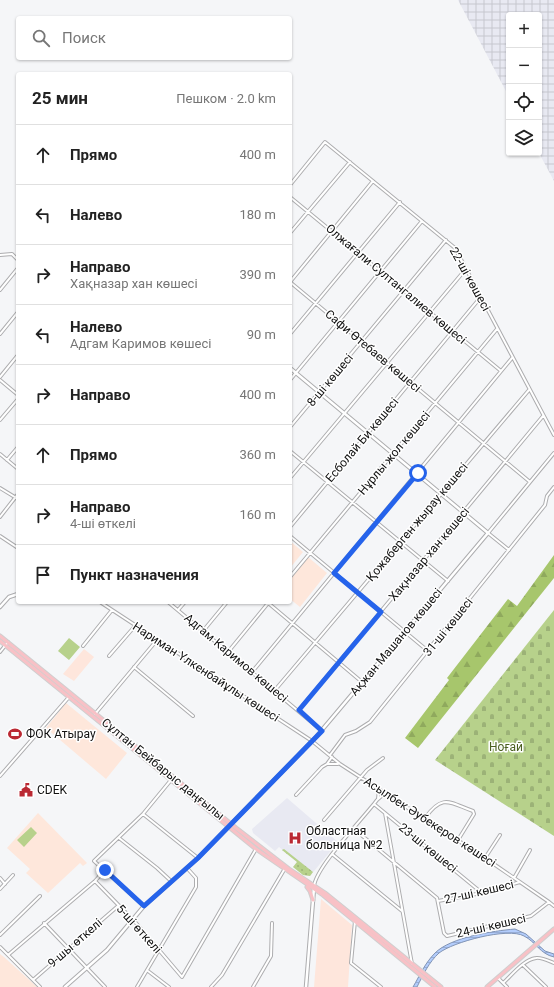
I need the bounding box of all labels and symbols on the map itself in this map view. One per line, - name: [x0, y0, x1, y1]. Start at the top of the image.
- street label: Олжағали Султангалиев көшесі: [323, 221, 469, 347]
- street label: 22-ші көшесі: [447, 245, 493, 313]
- street label: Сафи Өтебаев көшесі: [322, 307, 424, 395]
- street label: 8-шi көшесi: [304, 351, 356, 409]
- street label: Есболай Би көшесі: [323, 395, 401, 485]
- street label: Нұрлы жол көшесі: [355, 408, 433, 498]
- street label: Қожаберген жырау көшесі: [363, 460, 471, 584]
- route start: [409, 464, 427, 482]
- street label: Хақназар хан көшесі: [386, 504, 472, 604]
- street label: Ақжан Машанов көшесі: [347, 585, 445, 699]
- street label: 31-ші көшесі: [420, 595, 476, 659]
- street label: Адгам Каримов көшесі: [182, 611, 291, 705]
- street label: Нариман Үлкенбайұлы көшесі: [130, 619, 282, 725]
- street label: Сұлтан Бейбарыс даңғылы: [99, 715, 227, 823]
- sports icon: ФОК Атырау: [7, 726, 23, 742]
- place label: ФОК Атырау: [26, 727, 96, 741]
- park label: Ноғай: [489, 740, 523, 754]
- street label: Асылбек Әубекеров көшесі: [361, 774, 499, 870]
- public building icon: CDEK: [18, 782, 34, 798]
- place label: CDEK: [37, 783, 68, 797]
- street label: 23-ші көшесі: [396, 820, 460, 876]
- place label: Областная больница №2: [306, 824, 383, 852]
- hospital icon: Областная больница №2: [287, 830, 303, 846]
- route end: [96, 861, 114, 879]
- street label: 27-ші көшесі: [443, 877, 515, 907]
- street label: 5-ші өткелі: [113, 902, 165, 956]
- street label: 24-ші көшесі: [455, 911, 527, 941]
- street label: 9-шы өткелі: [45, 916, 105, 970]

